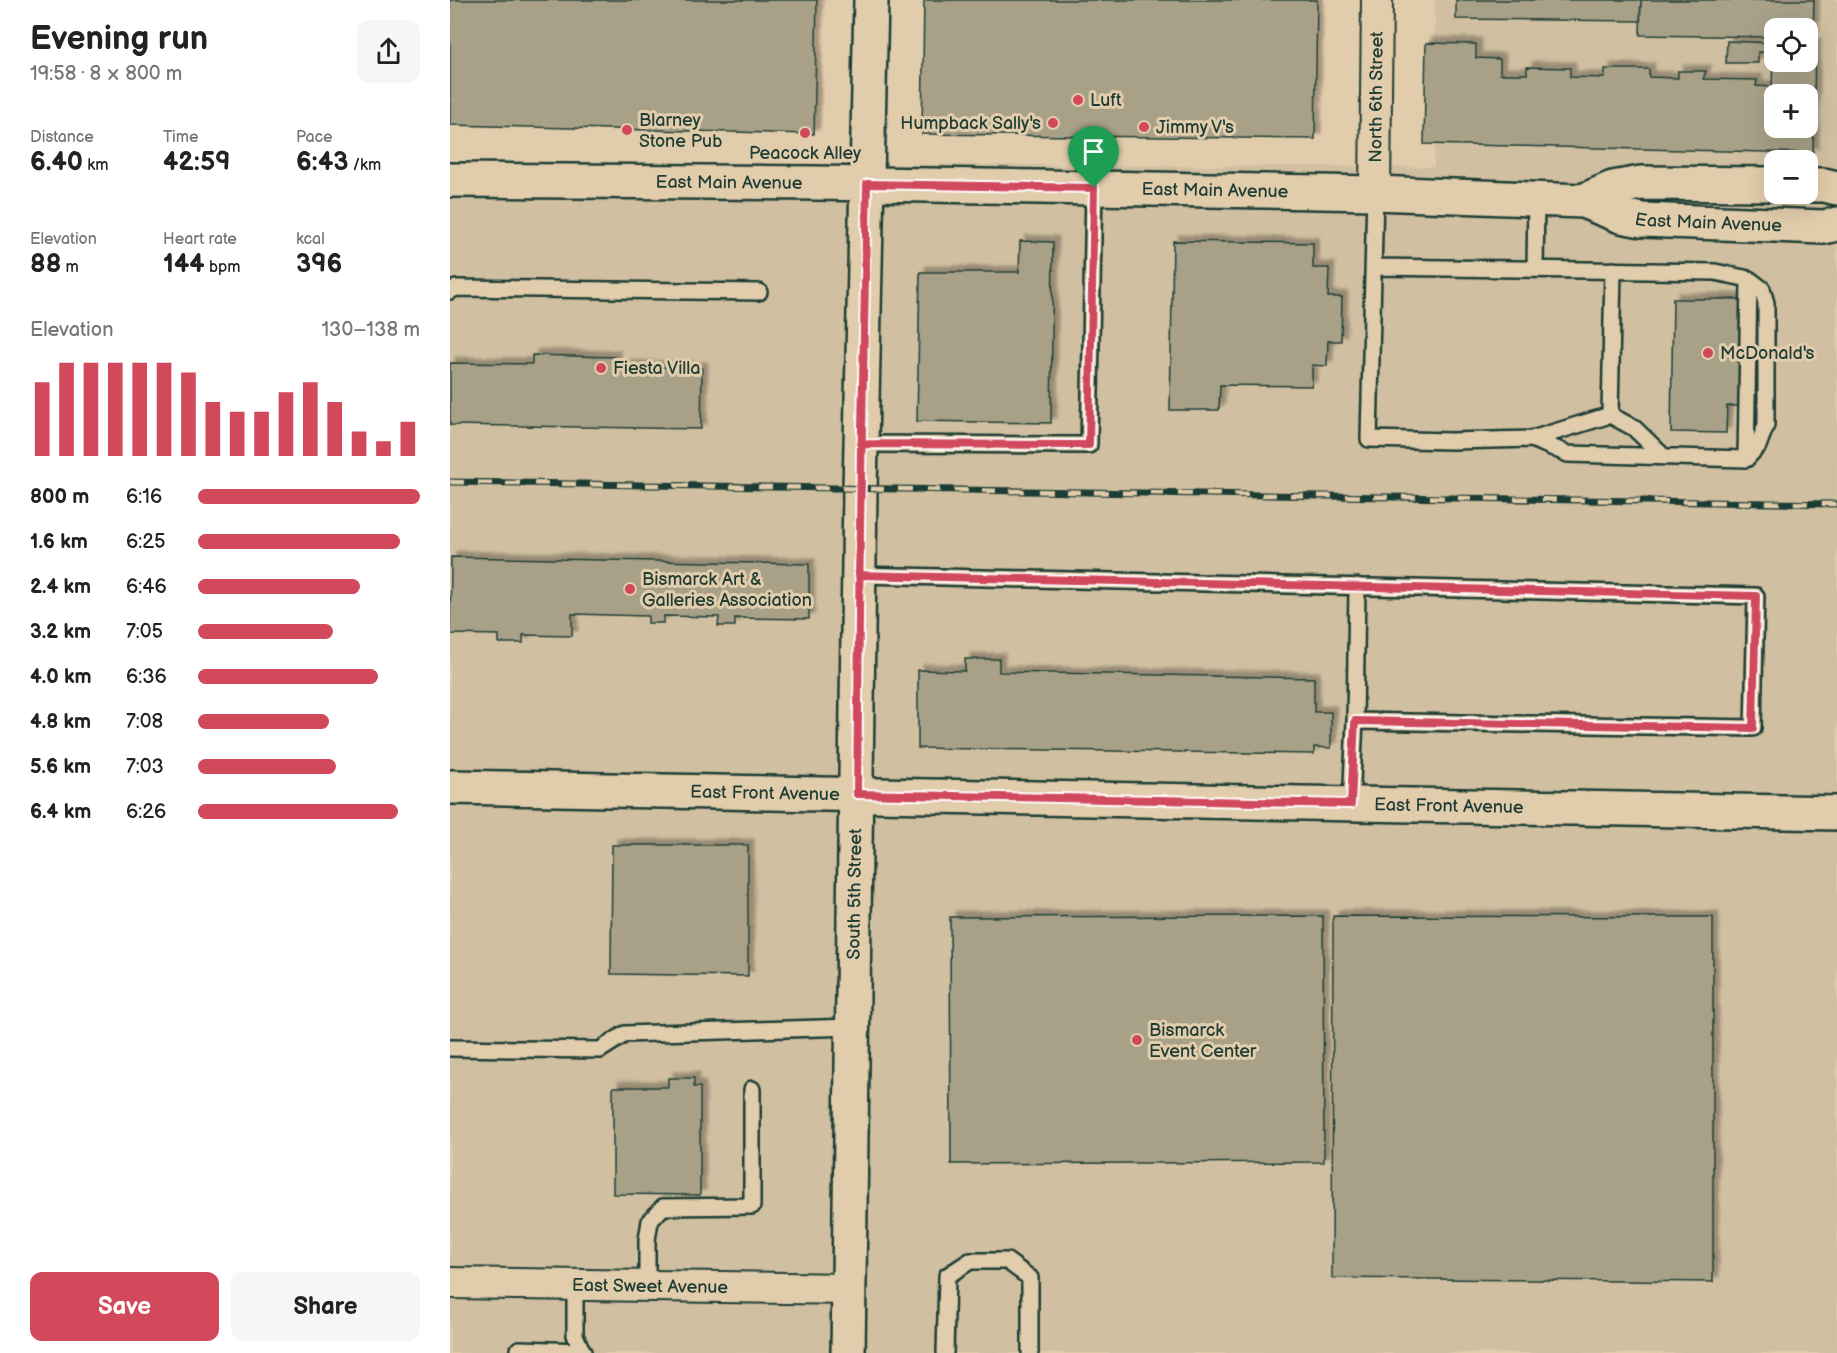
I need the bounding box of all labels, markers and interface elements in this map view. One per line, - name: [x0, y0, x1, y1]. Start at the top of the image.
- map controls: [1764, 18, 1818, 204]
- button: locate: [1764, 18, 1818, 72]
- text: Evening run: [30, 19, 208, 59]
- button: share: [357, 20, 420, 83]
- street label: North 6th Street: [1365, 31, 1387, 163]
- text: 19:58 · 8 × 800 m: [30, 62, 182, 86]
- button: +: [1764, 84, 1818, 138]
- place label: Luft: [1090, 90, 1122, 111]
- marker: Luft: [1071, 93, 1085, 107]
- place label: Blarney Stone Pub: [639, 110, 722, 152]
- place label: Humpback Sally's: [900, 113, 1041, 134]
- marker: Humpback Sally's: [1046, 116, 1060, 130]
- place label: Jimmy V's: [1156, 117, 1234, 138]
- marker: Jimmy V's: [1137, 120, 1151, 134]
- marker: Blarney Stone Pub: [620, 123, 634, 137]
- marker: Peacock Alley: [798, 126, 812, 140]
- pin: [1068, 126, 1119, 188]
- text: Distance: [30, 128, 94, 147]
- text: Time: [163, 128, 198, 147]
- text: Pace: [296, 128, 332, 147]
- icon: arrive: [1077, 135, 1110, 168]
- place label: Peacock Alley: [749, 143, 862, 164]
- text: 6.40: [30, 147, 83, 178]
- text: 42:59: [163, 147, 230, 178]
- text: 6:43: [296, 147, 349, 178]
- button: −: [1764, 150, 1818, 204]
- text: km: [83, 156, 108, 175]
- text: /km: [349, 156, 381, 175]
- street label: East Main Avenue: [655, 171, 803, 193]
- street label: East Main Avenue: [1141, 178, 1289, 202]
- street label: East Main Avenue: [1633, 208, 1783, 236]
- text: Elevation: [30, 230, 97, 249]
- text: Heart rate: [163, 230, 237, 249]
- text: kcal: [296, 230, 325, 249]
- text: 88: [30, 249, 61, 280]
- text: 144: [163, 249, 205, 280]
- text: 396: [296, 249, 342, 280]
- text: m: [61, 258, 79, 277]
- text: bpm: [205, 258, 240, 277]
- text: Elevation: [30, 318, 113, 342]
- text: 130–138 m: [321, 318, 420, 342]
- place label: McDonald's: [1720, 343, 1815, 364]
- marker: McDonald's: [1701, 346, 1715, 360]
- place label: Fiesta Villa: [613, 358, 700, 379]
- marker: Fiesta Villa: [594, 361, 608, 375]
- text: 800 m: [30, 485, 89, 509]
- text: 6:16: [126, 485, 162, 509]
- text: 1.6 km: [30, 530, 88, 554]
- text: 6:25: [126, 530, 166, 554]
- place label: Bismarck Art & Galleries Association: [642, 569, 812, 611]
- text: 2.4 km: [30, 575, 91, 599]
- text: 6:46: [126, 575, 167, 599]
- marker: Bismarck Art & Galleries Association: [623, 582, 637, 596]
- text: 3.2 km: [30, 620, 91, 644]
- text: 7:05: [126, 620, 163, 644]
- text: 4.0 km: [30, 665, 92, 689]
- text: 6:36: [126, 665, 167, 689]
- text: 4.8 km: [30, 710, 91, 734]
- text: 7:08: [126, 710, 163, 734]
- text: 5.6 km: [30, 755, 91, 779]
- text: 7:03: [126, 755, 164, 779]
- street label: East Front Avenue: [690, 781, 840, 805]
- street label: East Front Avenue: [1374, 794, 1524, 818]
- text: 6.4 km: [30, 800, 91, 824]
- text: 6:26: [126, 800, 166, 824]
- street label: South 5th Street: [843, 828, 866, 960]
- place label: Bismarck Event Center: [1149, 1020, 1257, 1062]
- marker: Bismarck Event Center: [1130, 1033, 1144, 1047]
- button: Save: [30, 1272, 219, 1341]
- button: Share: [231, 1272, 420, 1341]
- street label: East Sweet Avenue: [572, 1274, 728, 1298]

